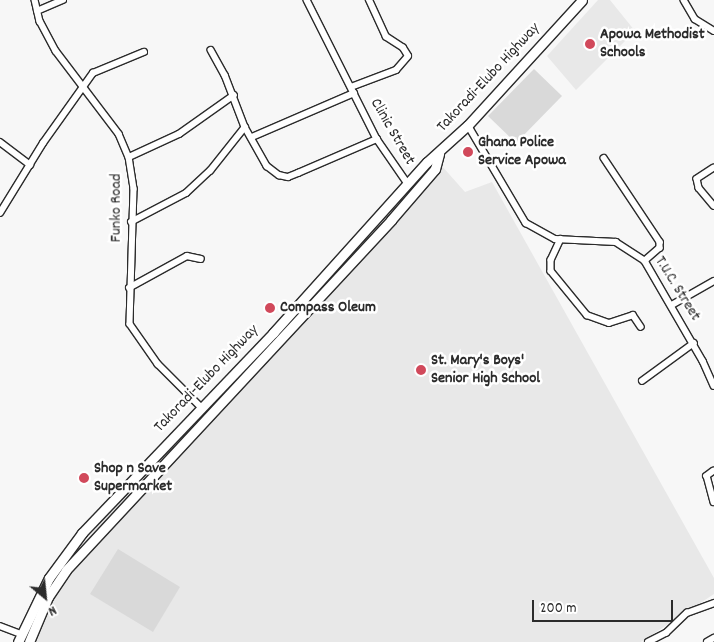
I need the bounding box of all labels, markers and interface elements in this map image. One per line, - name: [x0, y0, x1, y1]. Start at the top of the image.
- street label: Takoradi-Elubo Highway: [433, 19, 545, 137]
- place label: Apowa Methodist Schools: [600, 25, 705, 63]
- marker: Apowa Methodist Schools: [584, 38, 596, 50]
- street label: Clinic Street: [365, 95, 419, 169]
- place label: Ghana Police Service Apowa: [478, 133, 566, 171]
- marker: Ghana Police Service Apowa: [462, 146, 474, 158]
- street label: Funko Road: [107, 174, 127, 242]
- street label: T.U.C. Street: [650, 253, 704, 325]
- place label: Compass Oleum: [280, 298, 376, 318]
- marker: Compass Oleum: [264, 302, 276, 314]
- street label: Takoradi-Elubo Highway: [151, 321, 263, 437]
- place label: St. Mary's Boys' Senior High School: [431, 351, 540, 389]
- marker: St. Mary's Boys' Senior High School: [415, 364, 427, 376]
- place label: Shop n Save Supermarket: [94, 459, 172, 497]
- marker: Shop n Save Supermarket: [78, 472, 90, 484]
- north arrow: [20, 572, 70, 622]
- scale bar: [534, 590, 675, 622]
- text: 200 m: [540, 598, 577, 620]
- text: N: [44, 600, 60, 621]

